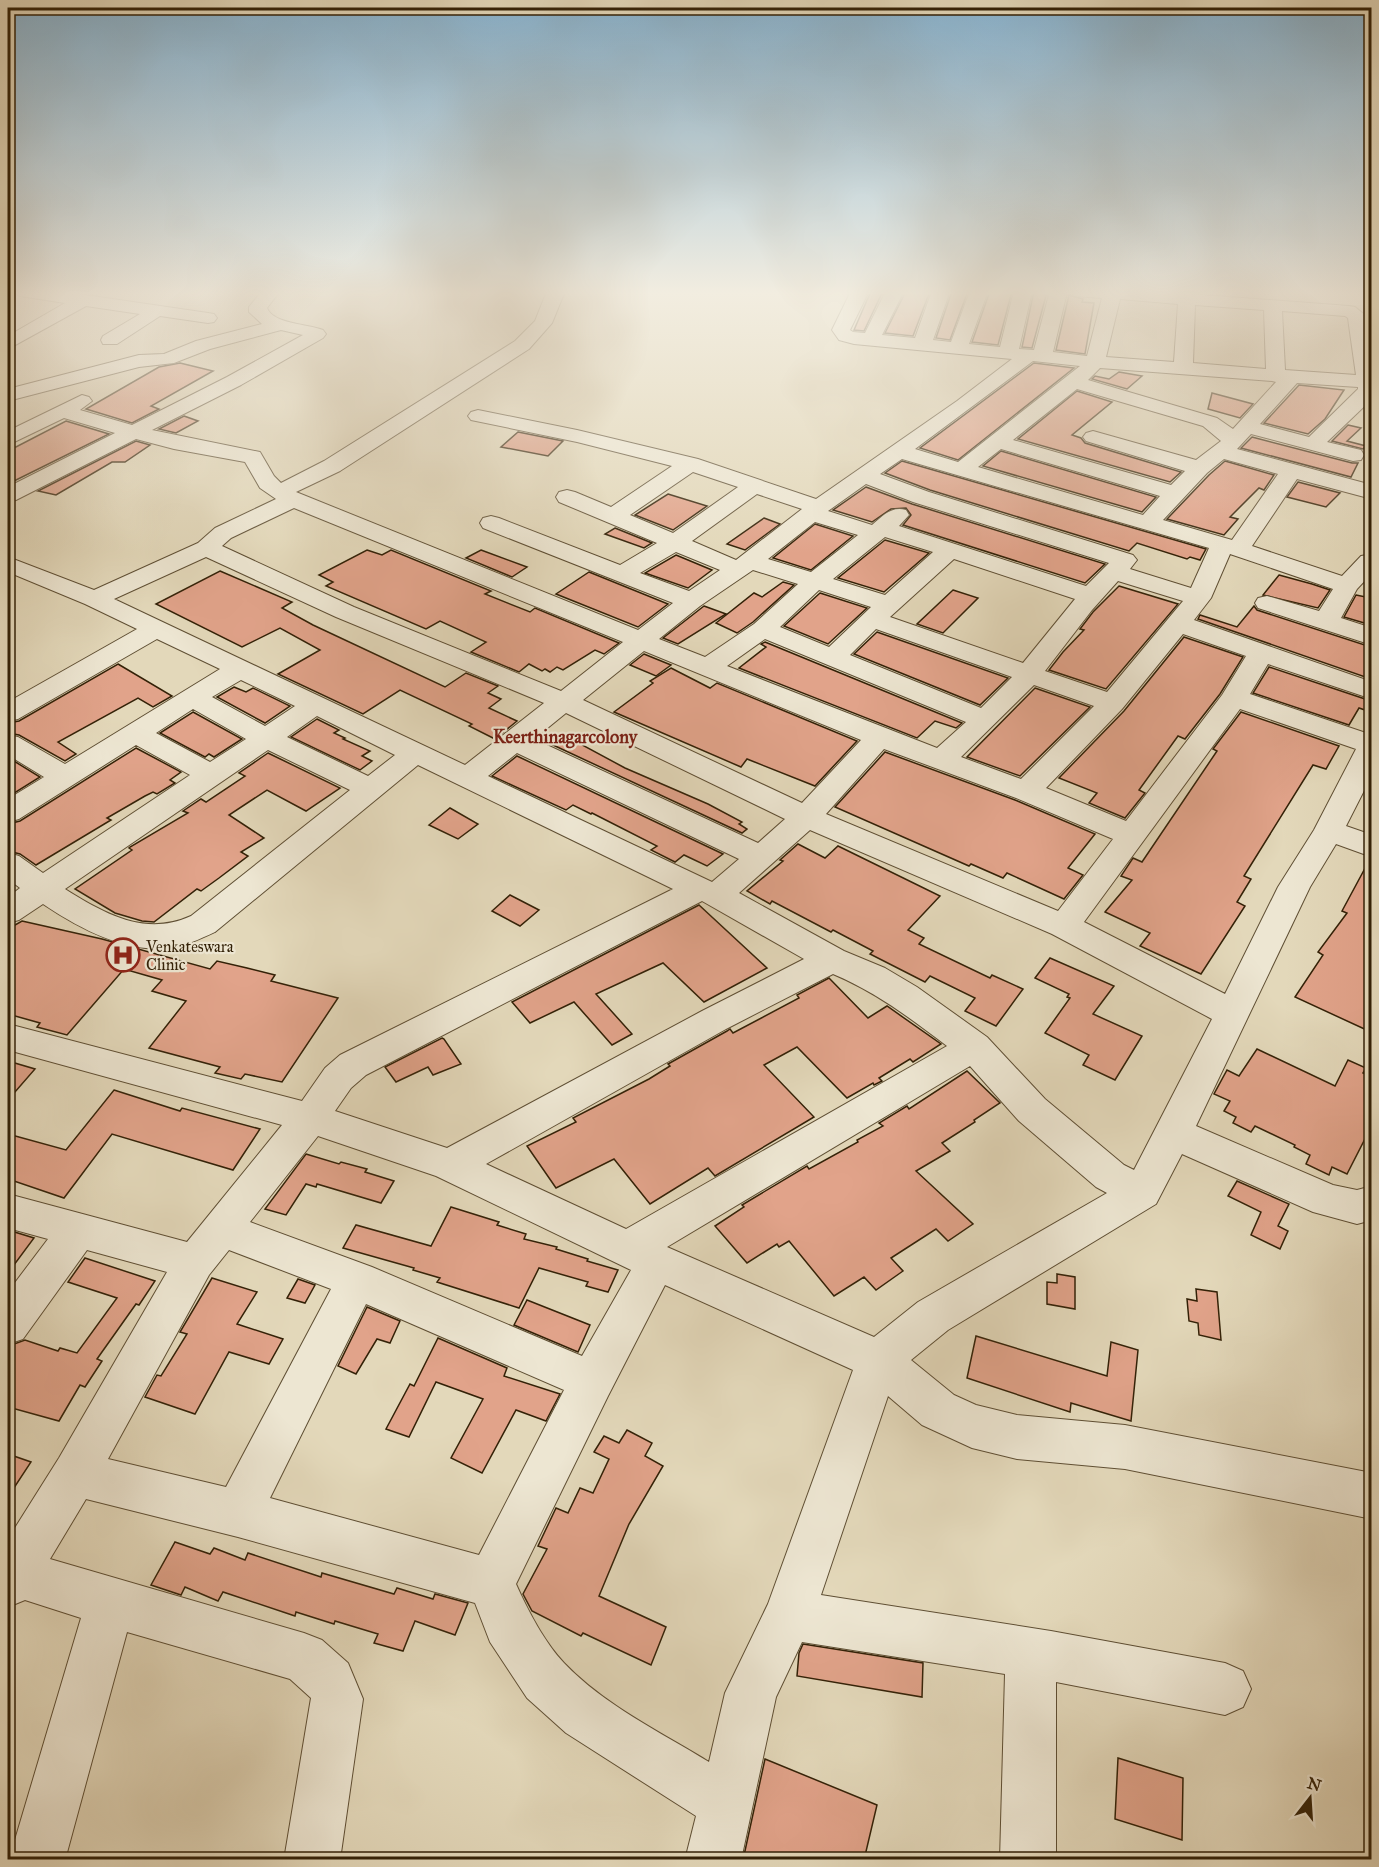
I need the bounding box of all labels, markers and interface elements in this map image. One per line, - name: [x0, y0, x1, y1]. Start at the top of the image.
- district label: Keerthinagarcolony: [493, 726, 639, 749]
- hospital icon: Venkateswara Clinic: [105, 937, 141, 973]
- place label: Venkateswara Clinic: [145, 937, 234, 974]
- north arrow: [1280, 1768, 1340, 1828]
- text: N: [1305, 1773, 1324, 1795]

